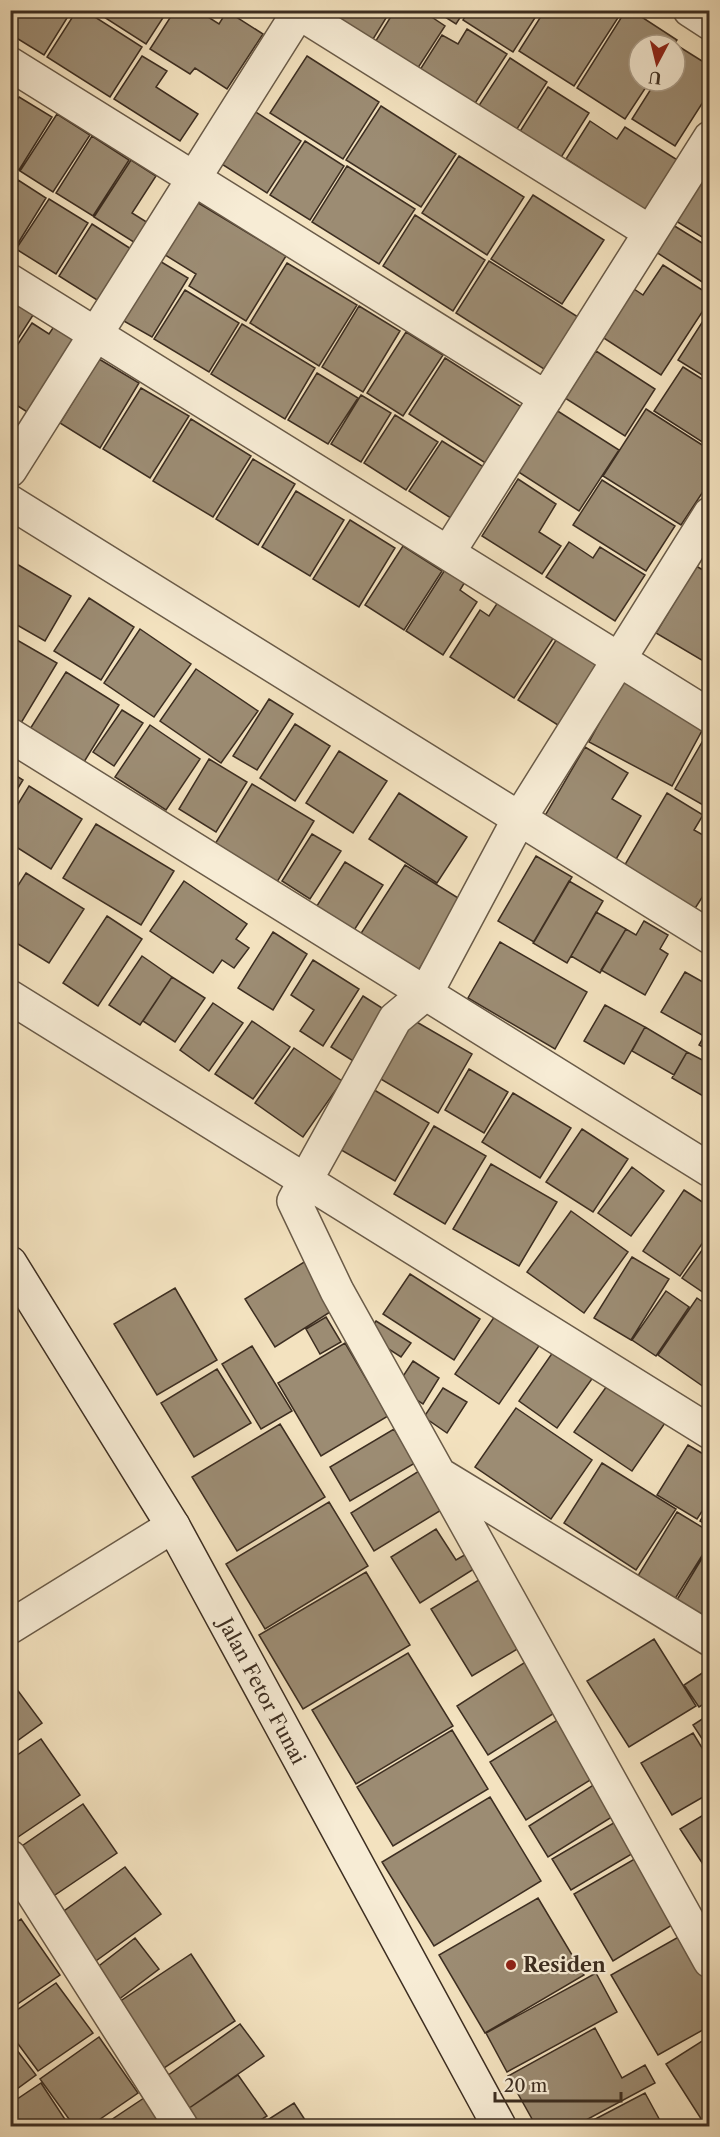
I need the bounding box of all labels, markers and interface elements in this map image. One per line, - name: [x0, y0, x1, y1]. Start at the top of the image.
- north arrow: [627, 33, 687, 93]
- text: U: [648, 67, 663, 89]
- street label: Jalan Fetor Funai: [212, 1611, 311, 1768]
- place label: Residen: [523, 1953, 606, 1977]
- marker: Residen: [504, 1958, 518, 1972]
- scale bar: [495, 2065, 621, 2103]
- text: 20 m: [504, 2075, 548, 2097]

